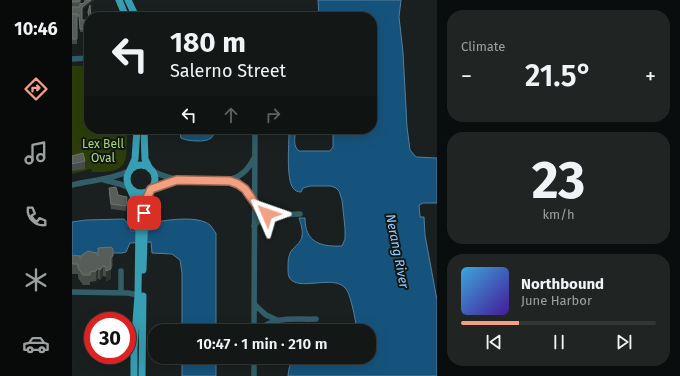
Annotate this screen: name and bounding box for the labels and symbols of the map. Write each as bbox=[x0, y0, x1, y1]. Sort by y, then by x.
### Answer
park label: Lex Bell Oval bbox=[82, 137, 124, 165]
position arrow bbox=[246, 193, 288, 235]
pin bbox=[127, 196, 161, 230]
water label: Nerang River bbox=[383, 213, 412, 290]
speed limit sign: 30 bbox=[84, 312, 136, 364]

